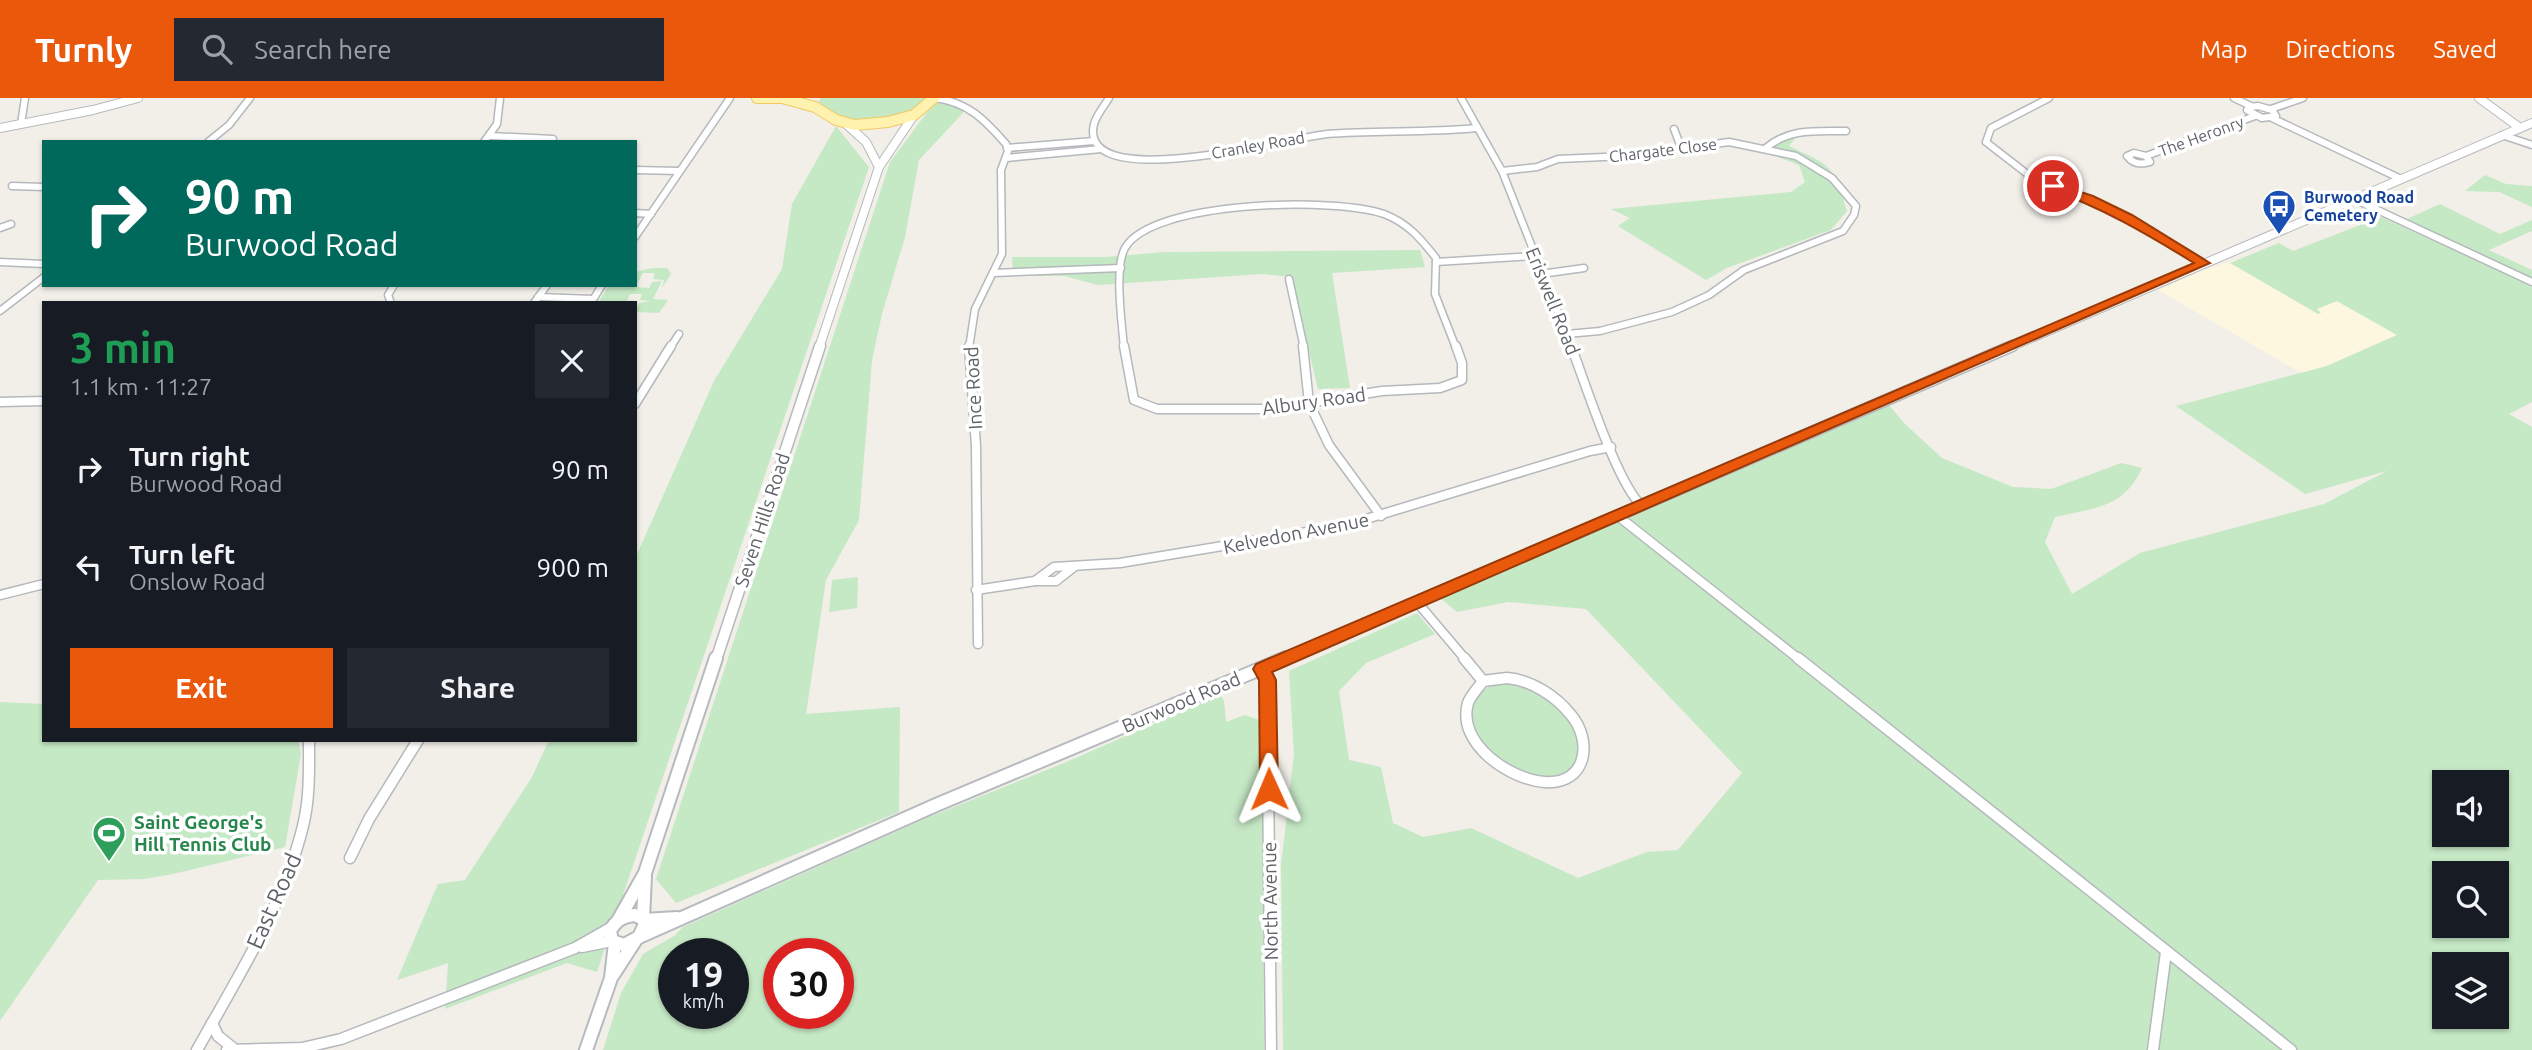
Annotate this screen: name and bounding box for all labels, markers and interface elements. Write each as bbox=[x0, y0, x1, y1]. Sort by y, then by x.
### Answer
search box bbox=[174, 18, 664, 81]
icon: search bbox=[198, 30, 236, 68]
text: Turnly bbox=[35, 31, 132, 68]
text: Search here bbox=[254, 35, 392, 64]
text: Map bbox=[2200, 36, 2247, 63]
text: Directions bbox=[2285, 36, 2395, 63]
text: Saved bbox=[2433, 36, 2497, 63]
street label: The Heronry bbox=[2156, 112, 2246, 160]
street label: Cranley Road bbox=[1210, 128, 1306, 162]
street label: Chargate Close bbox=[1608, 134, 1718, 166]
pin bbox=[2023, 156, 2083, 216]
icon: arrive bbox=[2034, 167, 2072, 205]
icon: right bbox=[70, 168, 161, 259]
text: 90 m bbox=[185, 168, 294, 223]
bus stop icon: Burwood Road Cemetery bbox=[2260, 187, 2298, 236]
place label: Burwood Road Cemetery bbox=[2304, 188, 2414, 224]
text: Burwood Road bbox=[185, 226, 398, 262]
street label: Eriswell Road bbox=[1521, 244, 1585, 358]
text: 3 min bbox=[70, 324, 176, 371]
button: close bbox=[535, 324, 609, 398]
street label: Ince Road bbox=[960, 346, 986, 430]
text: 1.1 km · 11:27 bbox=[70, 374, 212, 399]
street label: Albury Road bbox=[1261, 383, 1367, 419]
text: Turn right bbox=[129, 442, 250, 471]
icon: right bbox=[70, 450, 108, 488]
street label: Seven Hills Road bbox=[730, 450, 794, 590]
text: 90 m bbox=[551, 455, 609, 484]
text: Burwood Road bbox=[129, 471, 282, 496]
street label: Kelvedon Avenue bbox=[1221, 508, 1371, 558]
text: Turn left bbox=[129, 540, 235, 569]
icon: left bbox=[70, 548, 108, 586]
text: 900 m bbox=[537, 553, 609, 582]
text: Onslow Road bbox=[129, 569, 266, 594]
button: Exit bbox=[70, 648, 333, 728]
button: Share bbox=[347, 648, 609, 728]
street label: Burwood Road bbox=[1118, 667, 1244, 737]
position arrow bbox=[1232, 752, 1306, 826]
map controls bbox=[2432, 770, 2509, 1029]
button: sound bbox=[2432, 770, 2509, 847]
place label: Saint George's Hill Tennis Club bbox=[134, 811, 272, 855]
sports icon: Saint George's Hill Tennis Club bbox=[90, 814, 128, 863]
street label: North Avenue bbox=[1258, 842, 1282, 960]
street label: East Road bbox=[241, 849, 306, 952]
button: search bbox=[2432, 861, 2509, 938]
speed limit sign: 30 bbox=[763, 938, 854, 1029]
button: layers bbox=[2432, 952, 2509, 1029]
text: 19 bbox=[684, 954, 723, 994]
text: km/h bbox=[683, 991, 724, 1011]

